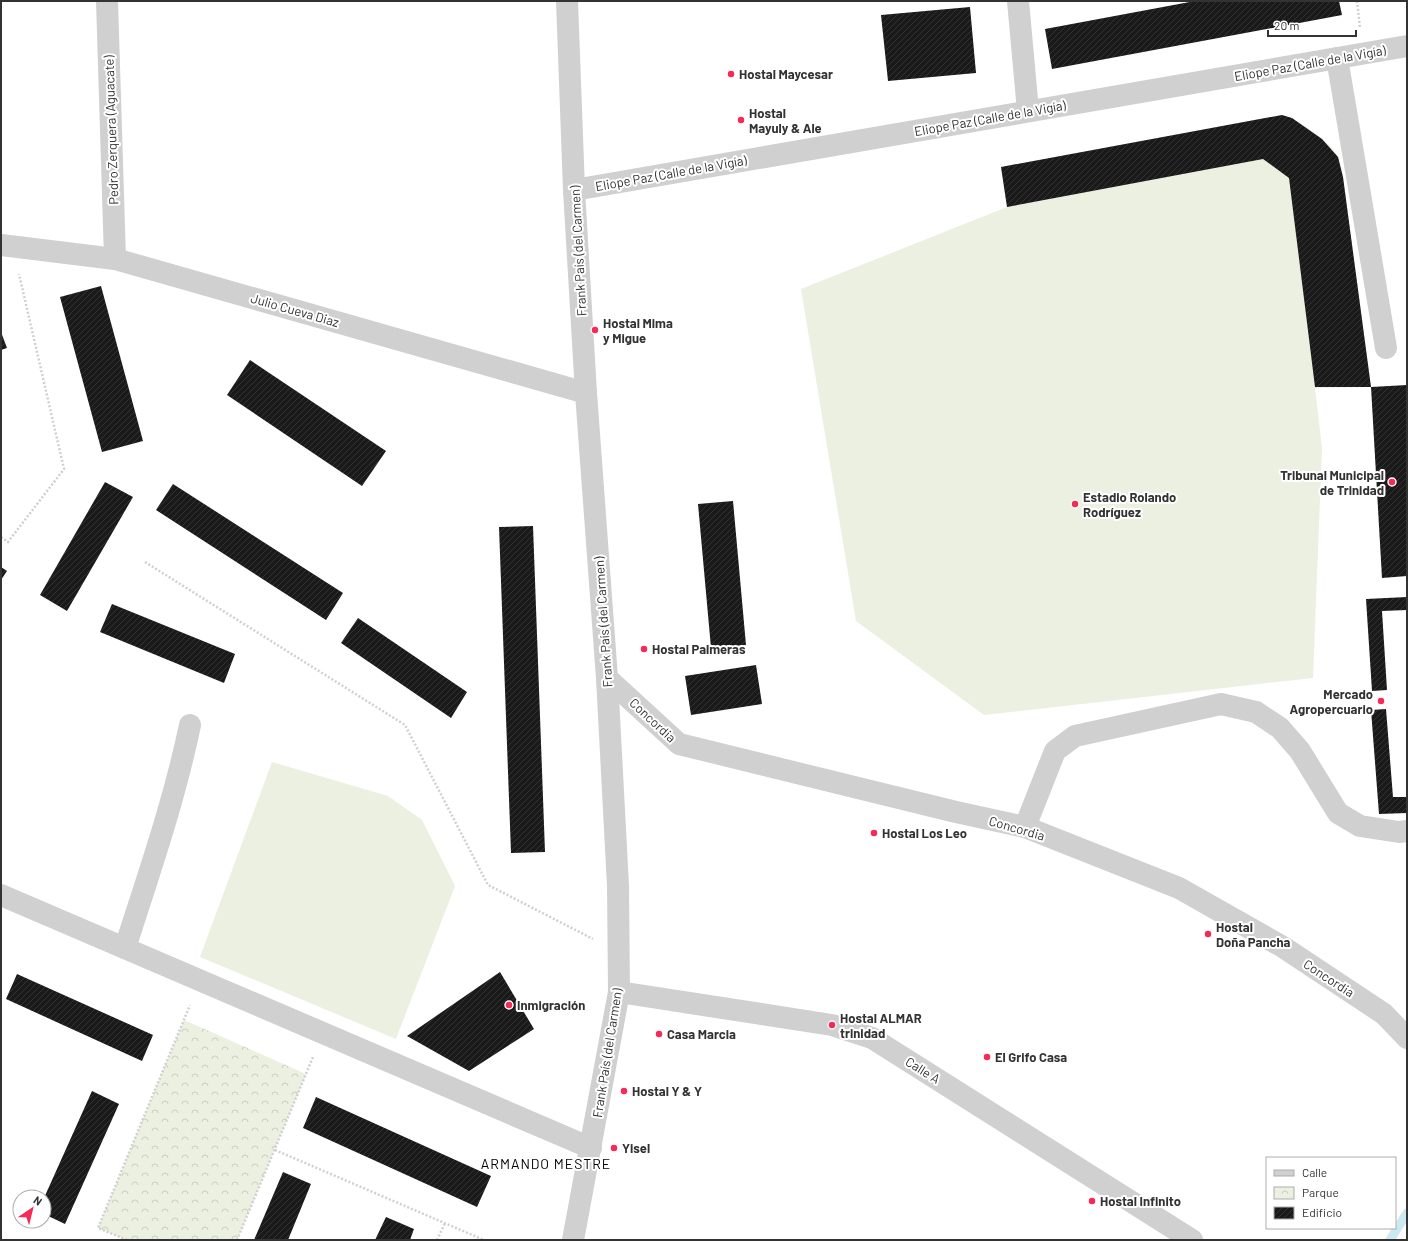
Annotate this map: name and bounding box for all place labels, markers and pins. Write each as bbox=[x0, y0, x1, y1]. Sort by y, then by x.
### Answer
place label: Hostal Maycesar bbox=[739, 66, 833, 82]
marker: Hostal Maycesar bbox=[726, 69, 736, 79]
place label: Hostal Mayuly & Ale bbox=[749, 105, 822, 136]
marker: Hostal Mayuly & Ale bbox=[736, 115, 746, 125]
place label: Hostal Mima y Migue bbox=[603, 315, 673, 346]
marker: Hostal Mima y Migue bbox=[590, 325, 600, 335]
place label: Tribunal Municipal de Trinidad bbox=[1280, 467, 1384, 498]
marker: Tribunal Municipal de Trinidad bbox=[1387, 477, 1397, 487]
place label: Estadio Rolando Rodríguez bbox=[1083, 489, 1176, 520]
marker: Estadio Rolando Rodríguez bbox=[1070, 499, 1080, 509]
place label: Hostal Palmeras bbox=[652, 641, 746, 657]
marker: Hostal Palmeras bbox=[639, 644, 649, 654]
place label: Mercado Agropercuario bbox=[1290, 686, 1373, 717]
marker: Mercado Agropercuario bbox=[1376, 696, 1386, 706]
place label: Hostal Los Leo bbox=[882, 825, 967, 841]
marker: Hostal Los Leo bbox=[869, 828, 879, 838]
place label: Hostal Doña Pancha bbox=[1216, 919, 1291, 950]
marker: Hostal Doña Pancha bbox=[1203, 929, 1213, 939]
place label: Inmigración bbox=[517, 997, 585, 1013]
marker: Inmigración bbox=[504, 1000, 514, 1010]
place label: Hostal ALMAR trinidad bbox=[840, 1010, 922, 1041]
marker: Hostal ALMAR trinidad bbox=[827, 1020, 837, 1030]
place label: Casa Marcia bbox=[667, 1026, 736, 1042]
marker: Casa Marcia bbox=[654, 1029, 664, 1039]
place label: El Grifo Casa bbox=[995, 1049, 1067, 1065]
marker: El Grifo Casa bbox=[982, 1052, 992, 1062]
place label: Hostal Y & Y bbox=[632, 1083, 702, 1099]
marker: Hostal Y & Y bbox=[619, 1086, 629, 1096]
place label: Yisel bbox=[622, 1140, 650, 1156]
marker: Yisel bbox=[609, 1143, 619, 1153]
place label: Hostal Infinito bbox=[1100, 1193, 1181, 1209]
marker: Hostal Infinito bbox=[1087, 1196, 1097, 1206]

